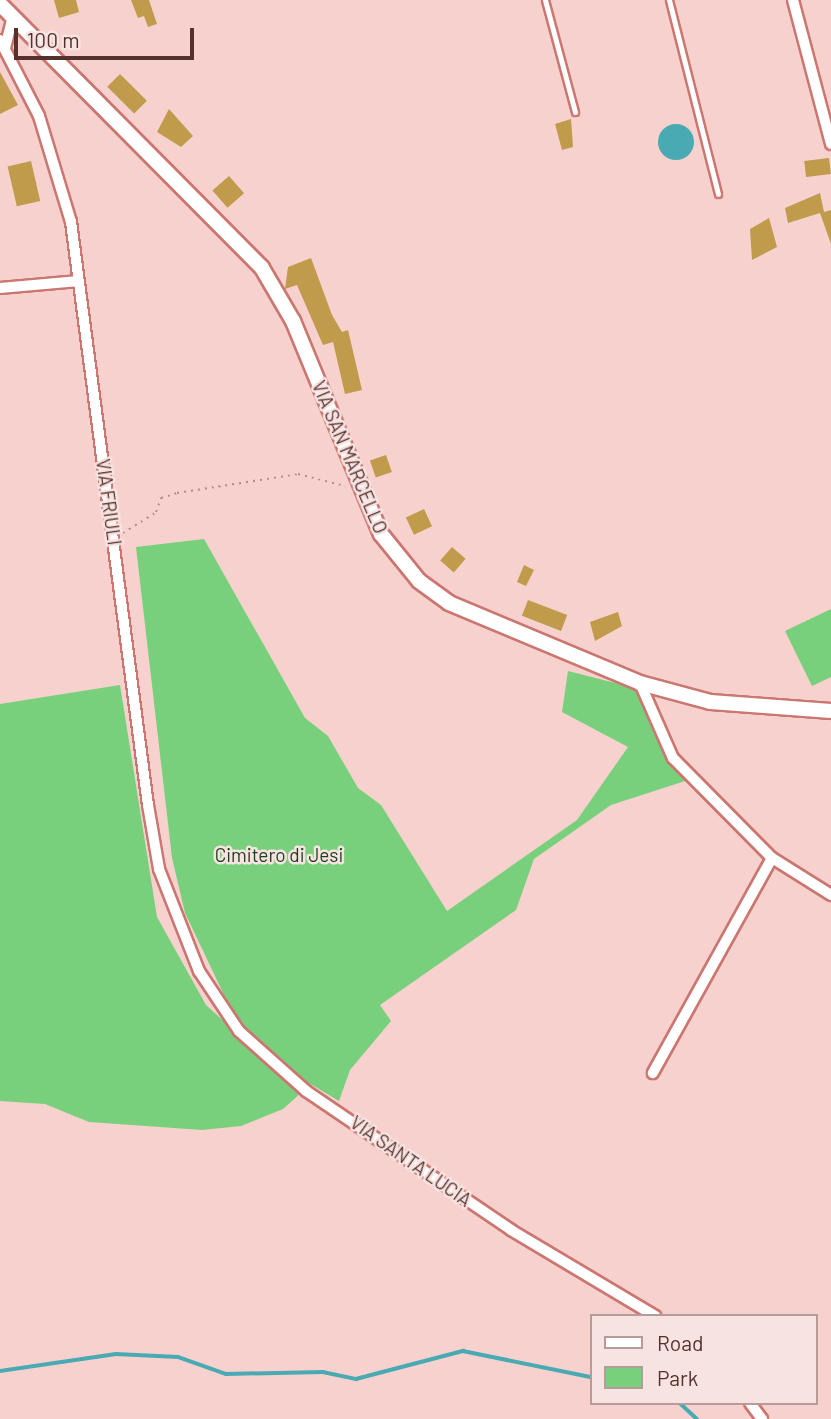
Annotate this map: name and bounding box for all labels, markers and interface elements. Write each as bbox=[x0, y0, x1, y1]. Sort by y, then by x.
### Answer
scale bar bbox=[18, 14, 198, 58]
text: 100 m bbox=[27, 27, 80, 52]
street label: VIA SAN MARCELLO bbox=[307, 377, 393, 537]
street label: VIA FRIULI bbox=[92, 457, 126, 547]
park label: Cimitero di Jesi bbox=[215, 844, 343, 866]
street label: VIA SANTA LUCIA bbox=[346, 1111, 476, 1211]
legend bbox=[590, 1314, 817, 1405]
text: Road bbox=[657, 1330, 703, 1355]
text: Park bbox=[657, 1365, 698, 1390]

